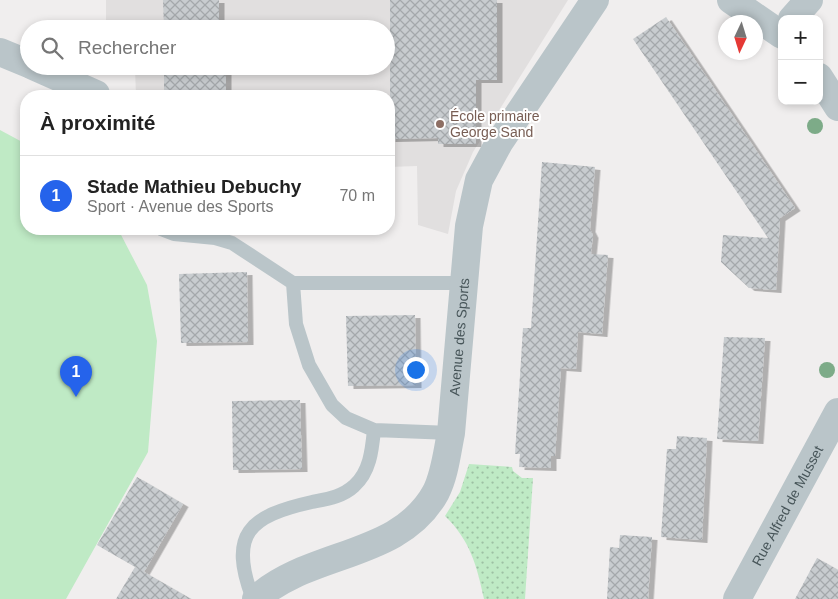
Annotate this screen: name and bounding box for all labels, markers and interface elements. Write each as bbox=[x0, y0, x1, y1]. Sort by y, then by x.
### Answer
north arrow bbox=[718, 15, 763, 60]
map controls bbox=[778, 15, 823, 105]
button: + bbox=[778, 15, 823, 60]
search box bbox=[20, 20, 395, 75]
icon: search bbox=[38, 34, 66, 62]
text: Rechercher bbox=[78, 37, 176, 58]
button: − bbox=[778, 60, 823, 105]
place label: École primaire George Sand bbox=[450, 108, 540, 140]
text: À proximité bbox=[40, 111, 156, 134]
marker: École primaire George Sand bbox=[434, 118, 446, 130]
text: Stade Mathieu Debuchy bbox=[87, 176, 301, 197]
text: 1 bbox=[52, 187, 60, 204]
text: 70 m bbox=[339, 187, 375, 204]
text: Sport · Avenue des Sports bbox=[87, 198, 273, 215]
street label: Avenue des Sports bbox=[446, 277, 472, 396]
pin: 1 bbox=[60, 356, 92, 397]
your location bbox=[403, 357, 429, 383]
street label: Rue Alfred de Musset bbox=[748, 443, 826, 568]

